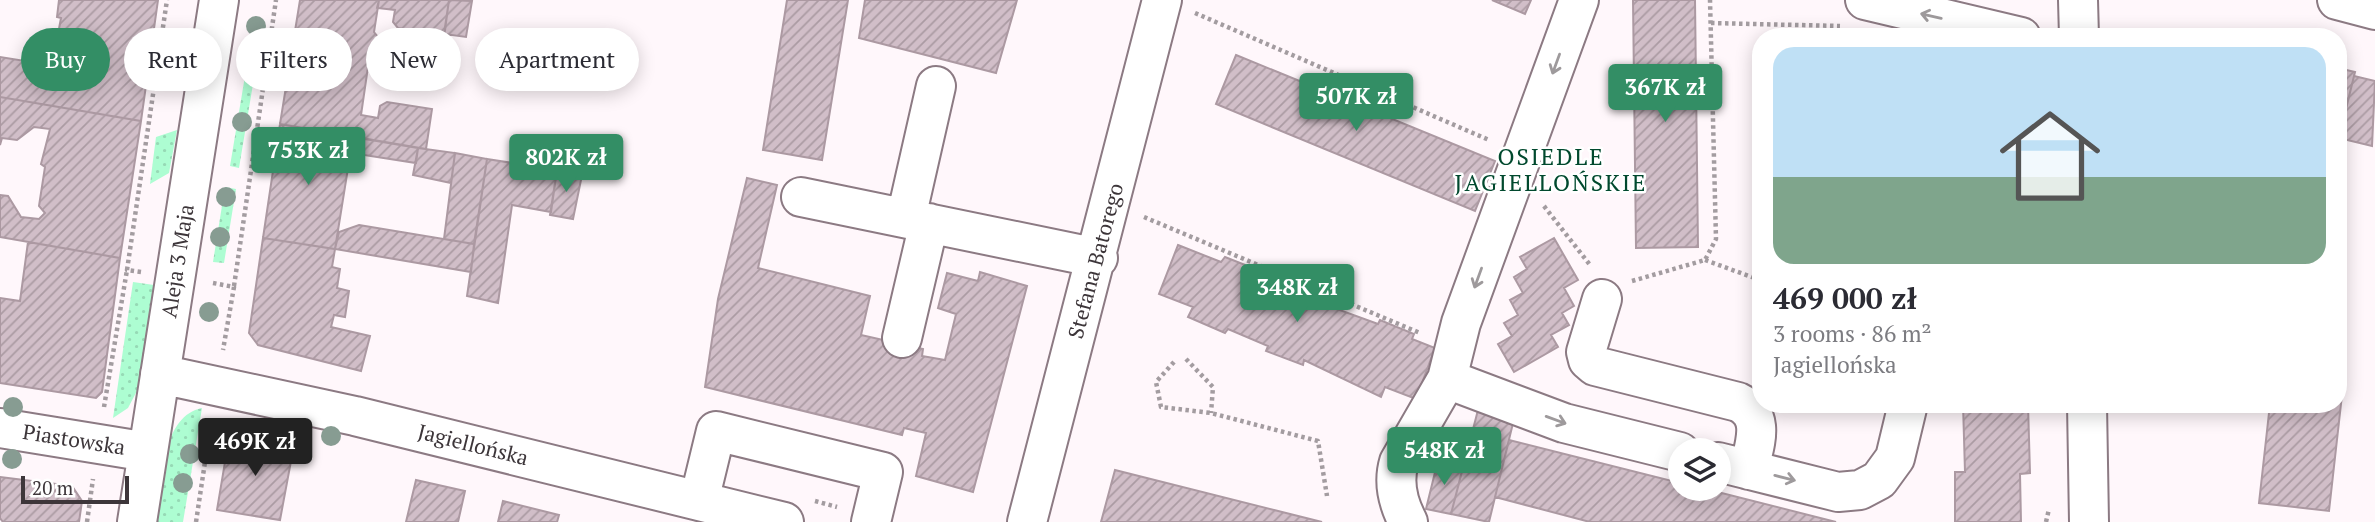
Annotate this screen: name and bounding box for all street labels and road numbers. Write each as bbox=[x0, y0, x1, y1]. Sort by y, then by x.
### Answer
street label: Stefana Batorego bbox=[1061, 180, 1129, 342]
street label: Aleja 3 Maja bbox=[154, 202, 200, 320]
street label: Piastowska bbox=[21, 417, 128, 461]
street label: Jagiellońska bbox=[415, 417, 532, 471]

